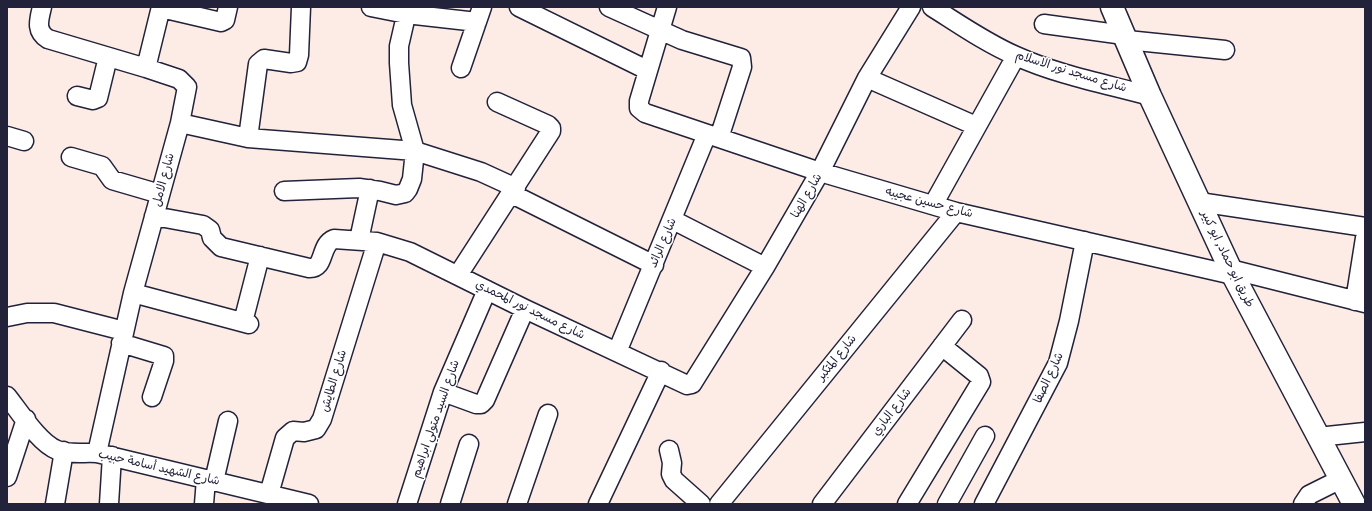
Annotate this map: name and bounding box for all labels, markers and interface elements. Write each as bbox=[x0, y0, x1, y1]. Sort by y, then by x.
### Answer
street label: شارع مسجد نور الاسلام bbox=[1014, 48, 1128, 96]
street label: شارع الامل bbox=[150, 152, 178, 208]
street label: شارع الهنا bbox=[788, 171, 826, 221]
street label: شارع حسين عجيبه bbox=[884, 184, 974, 222]
street label: طريق ابو حماد, ابو كبير bbox=[1197, 208, 1257, 310]
street label: شارع الرائد bbox=[646, 216, 680, 270]
street label: شارع مسجد نور المحمدي bbox=[473, 277, 587, 343]
street label: شارع المتكبر bbox=[814, 332, 860, 384]
street label: شارع الطايش bbox=[318, 348, 350, 414]
street label: شارع الصفا bbox=[1031, 350, 1067, 406]
street label: شارع السيد متولي ابراهيم bbox=[409, 358, 463, 480]
street label: شارع الباري bbox=[869, 385, 915, 439]
street label: شارع الشهيد أسامة حبيب bbox=[97, 447, 221, 489]

